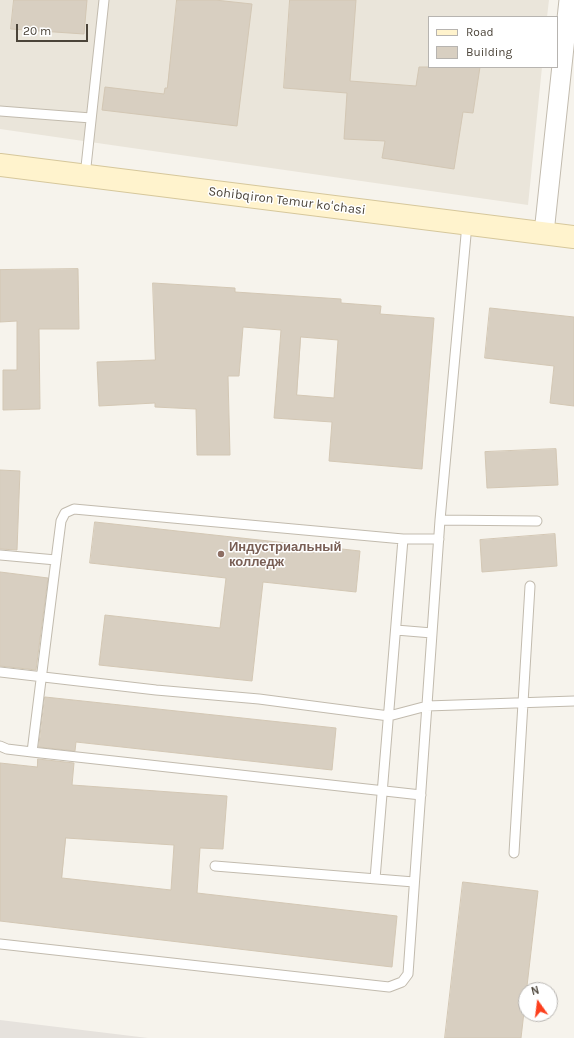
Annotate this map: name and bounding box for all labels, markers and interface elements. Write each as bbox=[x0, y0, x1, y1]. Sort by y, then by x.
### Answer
scale bar bbox=[18, 16, 90, 42]
legend bbox=[428, 16, 558, 68]
text: 20 m bbox=[23, 24, 51, 38]
text: Road bbox=[466, 25, 494, 39]
text: Building bbox=[466, 45, 512, 59]
street label: Sohibqiron Temur koʻchasi bbox=[207, 184, 367, 218]
place label: Индустриальный колледж bbox=[229, 539, 341, 570]
marker: Индустриальный колледж bbox=[216, 549, 226, 559]
north arrow bbox=[518, 982, 558, 1022]
text: N bbox=[530, 984, 541, 998]

